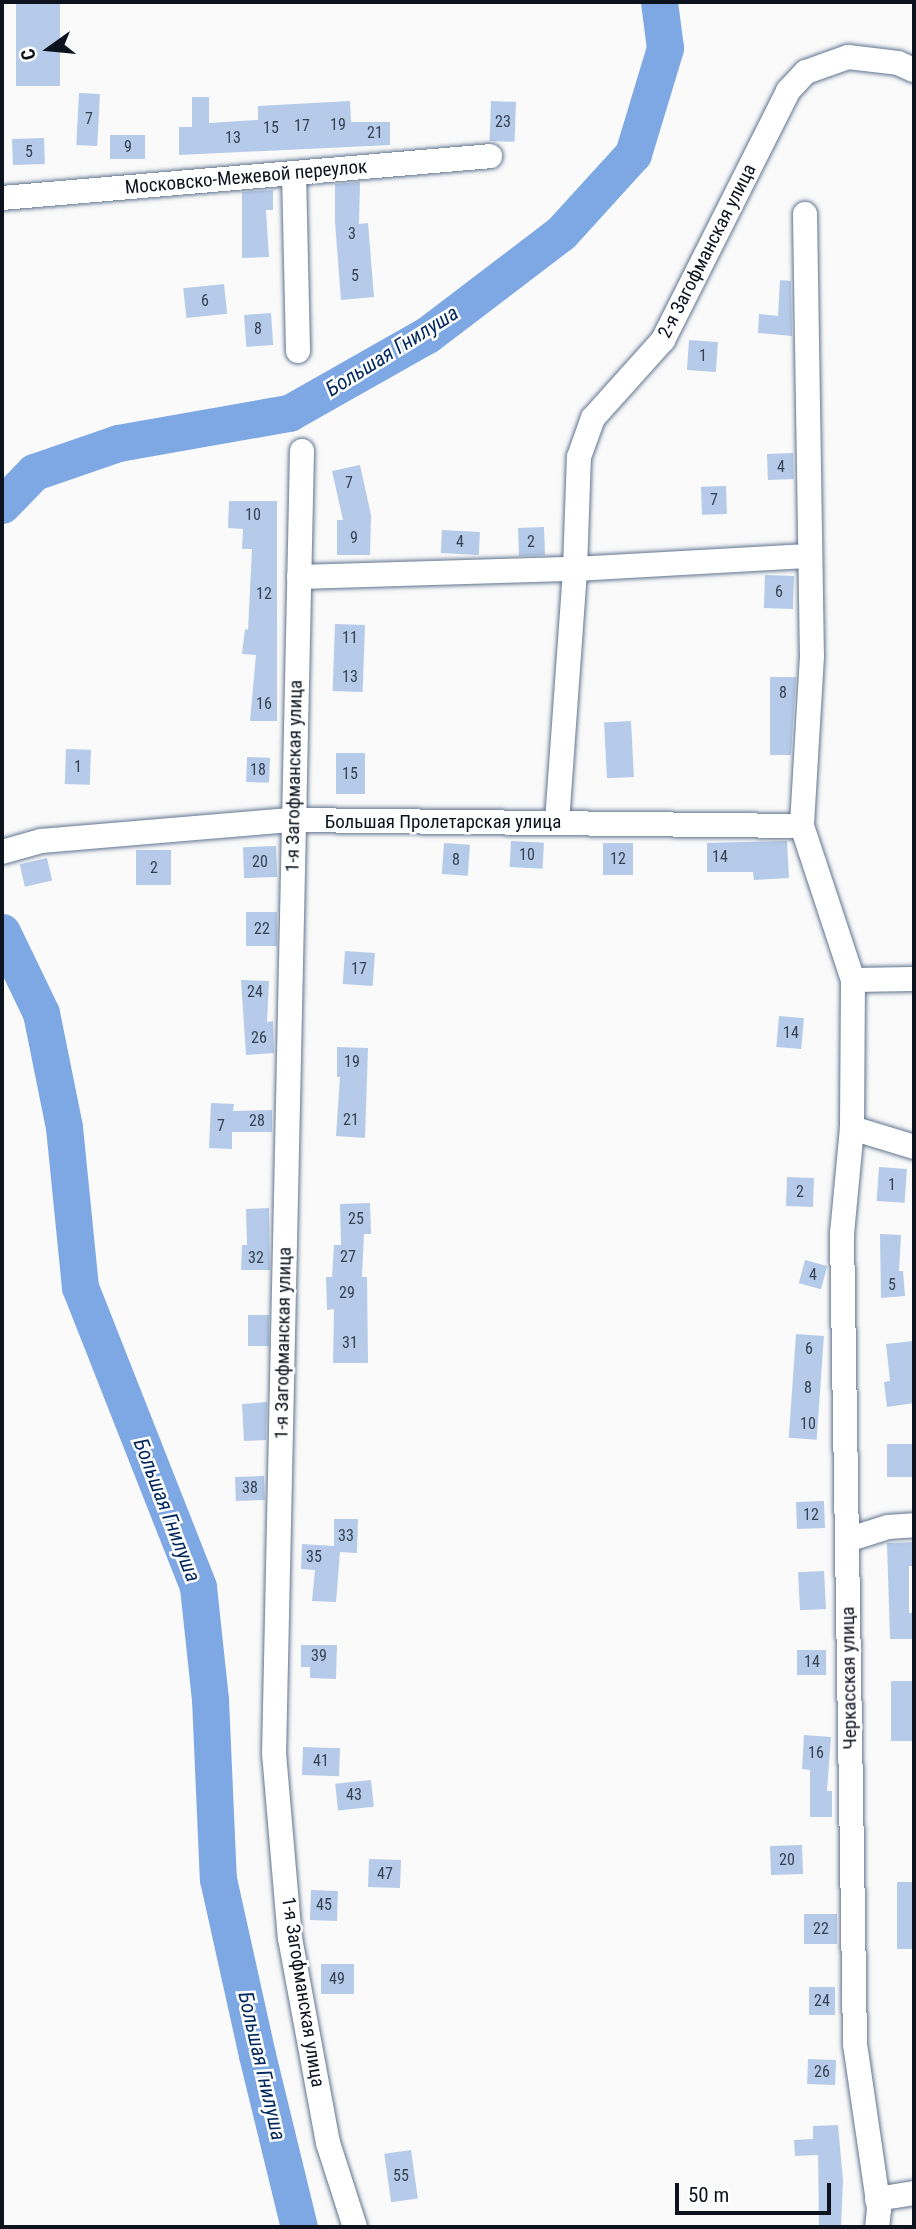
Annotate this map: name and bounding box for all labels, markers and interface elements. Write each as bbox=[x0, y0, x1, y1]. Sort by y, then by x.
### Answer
north arrow bbox=[14, 14, 84, 84]
text: С bbox=[16, 46, 41, 63]
house number: 7 bbox=[85, 109, 93, 129]
house number: 23 bbox=[495, 112, 511, 132]
house number: 19 bbox=[330, 115, 346, 135]
house number: 17 bbox=[294, 116, 310, 136]
house number: 15 bbox=[263, 118, 279, 138]
house number: 21 bbox=[367, 123, 383, 143]
house number: 13 bbox=[225, 128, 241, 148]
house number: 9 bbox=[124, 137, 132, 157]
house number: 5 bbox=[25, 142, 33, 162]
street label: Московско-Межевой переулок bbox=[124, 155, 368, 199]
street label: 2-я Загофманская улица bbox=[653, 160, 761, 342]
house number: 3 bbox=[348, 224, 356, 244]
house number: 5 bbox=[351, 266, 359, 286]
house number: 6 bbox=[201, 291, 209, 311]
water label: Большая Гнилуша bbox=[321, 300, 463, 402]
house number: 8 bbox=[254, 319, 262, 339]
house number: 1 bbox=[699, 346, 707, 366]
house number: 4 bbox=[777, 457, 785, 477]
house number: 7 bbox=[345, 473, 353, 493]
house number: 7 bbox=[710, 490, 718, 510]
house number: 10 bbox=[245, 505, 261, 525]
house number: 9 bbox=[350, 528, 358, 548]
house number: 4 bbox=[456, 532, 464, 552]
house number: 2 bbox=[527, 532, 535, 552]
house number: 6 bbox=[775, 582, 783, 602]
house number: 12 bbox=[256, 584, 272, 604]
house number: 11 bbox=[342, 628, 358, 648]
house number: 13 bbox=[342, 667, 358, 687]
street label: 1-я Загофманская улица bbox=[281, 680, 307, 872]
house number: 8 bbox=[779, 683, 787, 703]
house number: 16 bbox=[256, 694, 272, 714]
house number: 1 bbox=[74, 757, 82, 777]
house number: 18 bbox=[250, 760, 266, 780]
house number: 15 bbox=[342, 764, 358, 784]
street label: Большая Пролетарская улица bbox=[325, 811, 561, 833]
house number: 10 bbox=[519, 845, 535, 865]
house number: 14 bbox=[712, 847, 728, 867]
house number: 12 bbox=[610, 849, 626, 869]
house number: 8 bbox=[452, 850, 460, 870]
house number: 20 bbox=[252, 852, 268, 872]
house number: 2 bbox=[150, 858, 158, 878]
house number: 22 bbox=[254, 919, 270, 939]
house number: 17 bbox=[351, 959, 367, 979]
house number: 24 bbox=[247, 982, 263, 1002]
house number: 14 bbox=[783, 1023, 799, 1043]
house number: 26 bbox=[251, 1028, 267, 1048]
house number: 19 bbox=[344, 1052, 360, 1072]
house number: 21 bbox=[343, 1110, 359, 1130]
house number: 28 bbox=[249, 1111, 265, 1131]
house number: 7 bbox=[217, 1116, 225, 1136]
house number: 1 bbox=[888, 1175, 896, 1195]
house number: 2 bbox=[796, 1182, 804, 1202]
house number: 25 bbox=[348, 1209, 364, 1229]
street label: 1-я Загофманская улица bbox=[270, 1247, 296, 1439]
house number: 27 bbox=[340, 1247, 356, 1267]
house number: 32 bbox=[248, 1248, 264, 1268]
house number: 4 bbox=[809, 1265, 817, 1285]
house number: 5 bbox=[888, 1275, 896, 1295]
house number: 29 bbox=[339, 1283, 355, 1303]
house number: 31 bbox=[342, 1333, 358, 1353]
house number: 6 bbox=[805, 1339, 813, 1359]
house number: 8 bbox=[804, 1378, 812, 1398]
house number: 10 bbox=[800, 1414, 816, 1434]
water label: Большая Гнилуша bbox=[128, 1435, 206, 1585]
house number: 38 bbox=[242, 1478, 258, 1498]
house number: 12 bbox=[803, 1505, 819, 1525]
house number: 33 bbox=[338, 1526, 354, 1546]
house number: 35 bbox=[306, 1547, 322, 1567]
street label: Черкасская улица bbox=[836, 1606, 862, 1750]
house number: 39 bbox=[311, 1646, 327, 1666]
house number: 14 bbox=[804, 1652, 820, 1672]
house number: 16 bbox=[808, 1743, 824, 1763]
house number: 41 bbox=[313, 1751, 329, 1771]
house number: 43 bbox=[346, 1785, 362, 1805]
house number: 20 bbox=[779, 1850, 795, 1870]
house number: 47 bbox=[377, 1864, 393, 1884]
street label: 1-я Загофманская улица bbox=[277, 1895, 329, 2089]
house number: 45 bbox=[316, 1895, 332, 1915]
house number: 22 bbox=[813, 1919, 829, 1939]
house number: 49 bbox=[329, 1969, 345, 1989]
water label: Большая Гнилуша bbox=[233, 1989, 291, 2143]
house number: 24 bbox=[814, 1991, 830, 2011]
house number: 26 bbox=[814, 2062, 830, 2082]
house number: 55 bbox=[393, 2166, 409, 2186]
scale bar bbox=[678, 2170, 834, 2214]
text: 50 m bbox=[688, 2183, 729, 2207]

